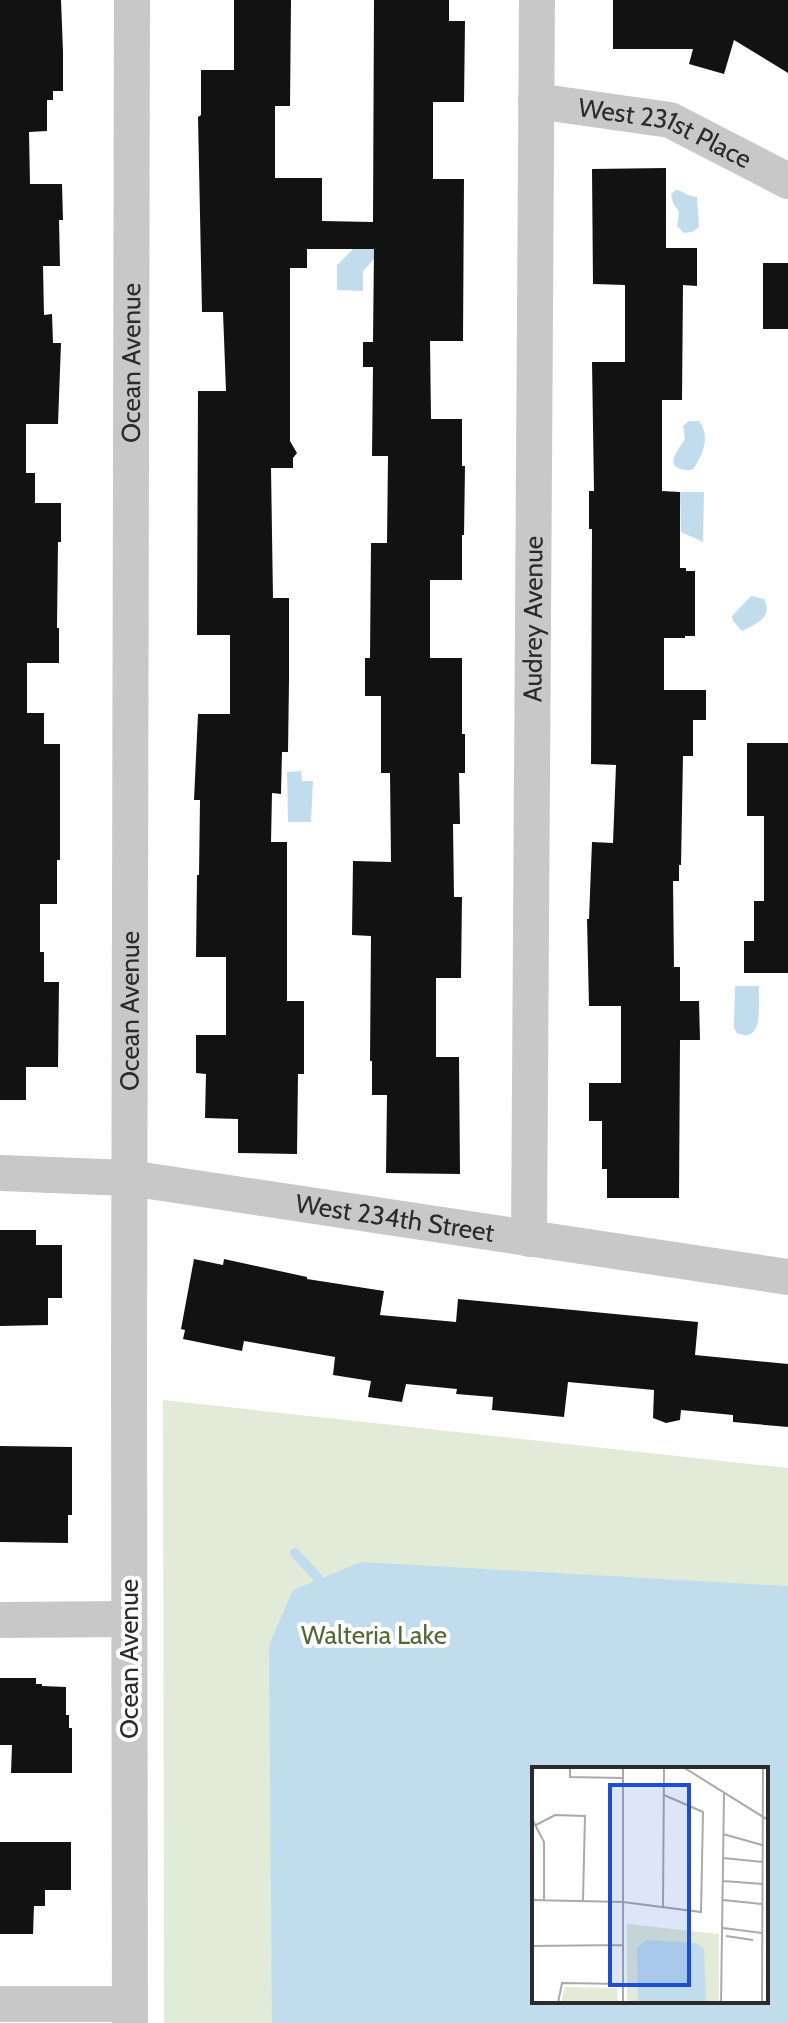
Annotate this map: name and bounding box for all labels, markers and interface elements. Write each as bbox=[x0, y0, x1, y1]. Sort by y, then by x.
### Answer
street label: West 231st Place bbox=[576, 91, 757, 175]
street label: Ocean Avenue bbox=[115, 283, 147, 443]
street label: Audrey Avenue bbox=[516, 536, 550, 702]
street label: Ocean Avenue bbox=[114, 931, 146, 1091]
street label: West 234th Street bbox=[293, 1187, 497, 1249]
street label: Ocean Avenue bbox=[113, 1579, 145, 1739]
park label: Walteria Lake bbox=[301, 1619, 447, 1651]
inset map bbox=[532, 1767, 768, 2003]

